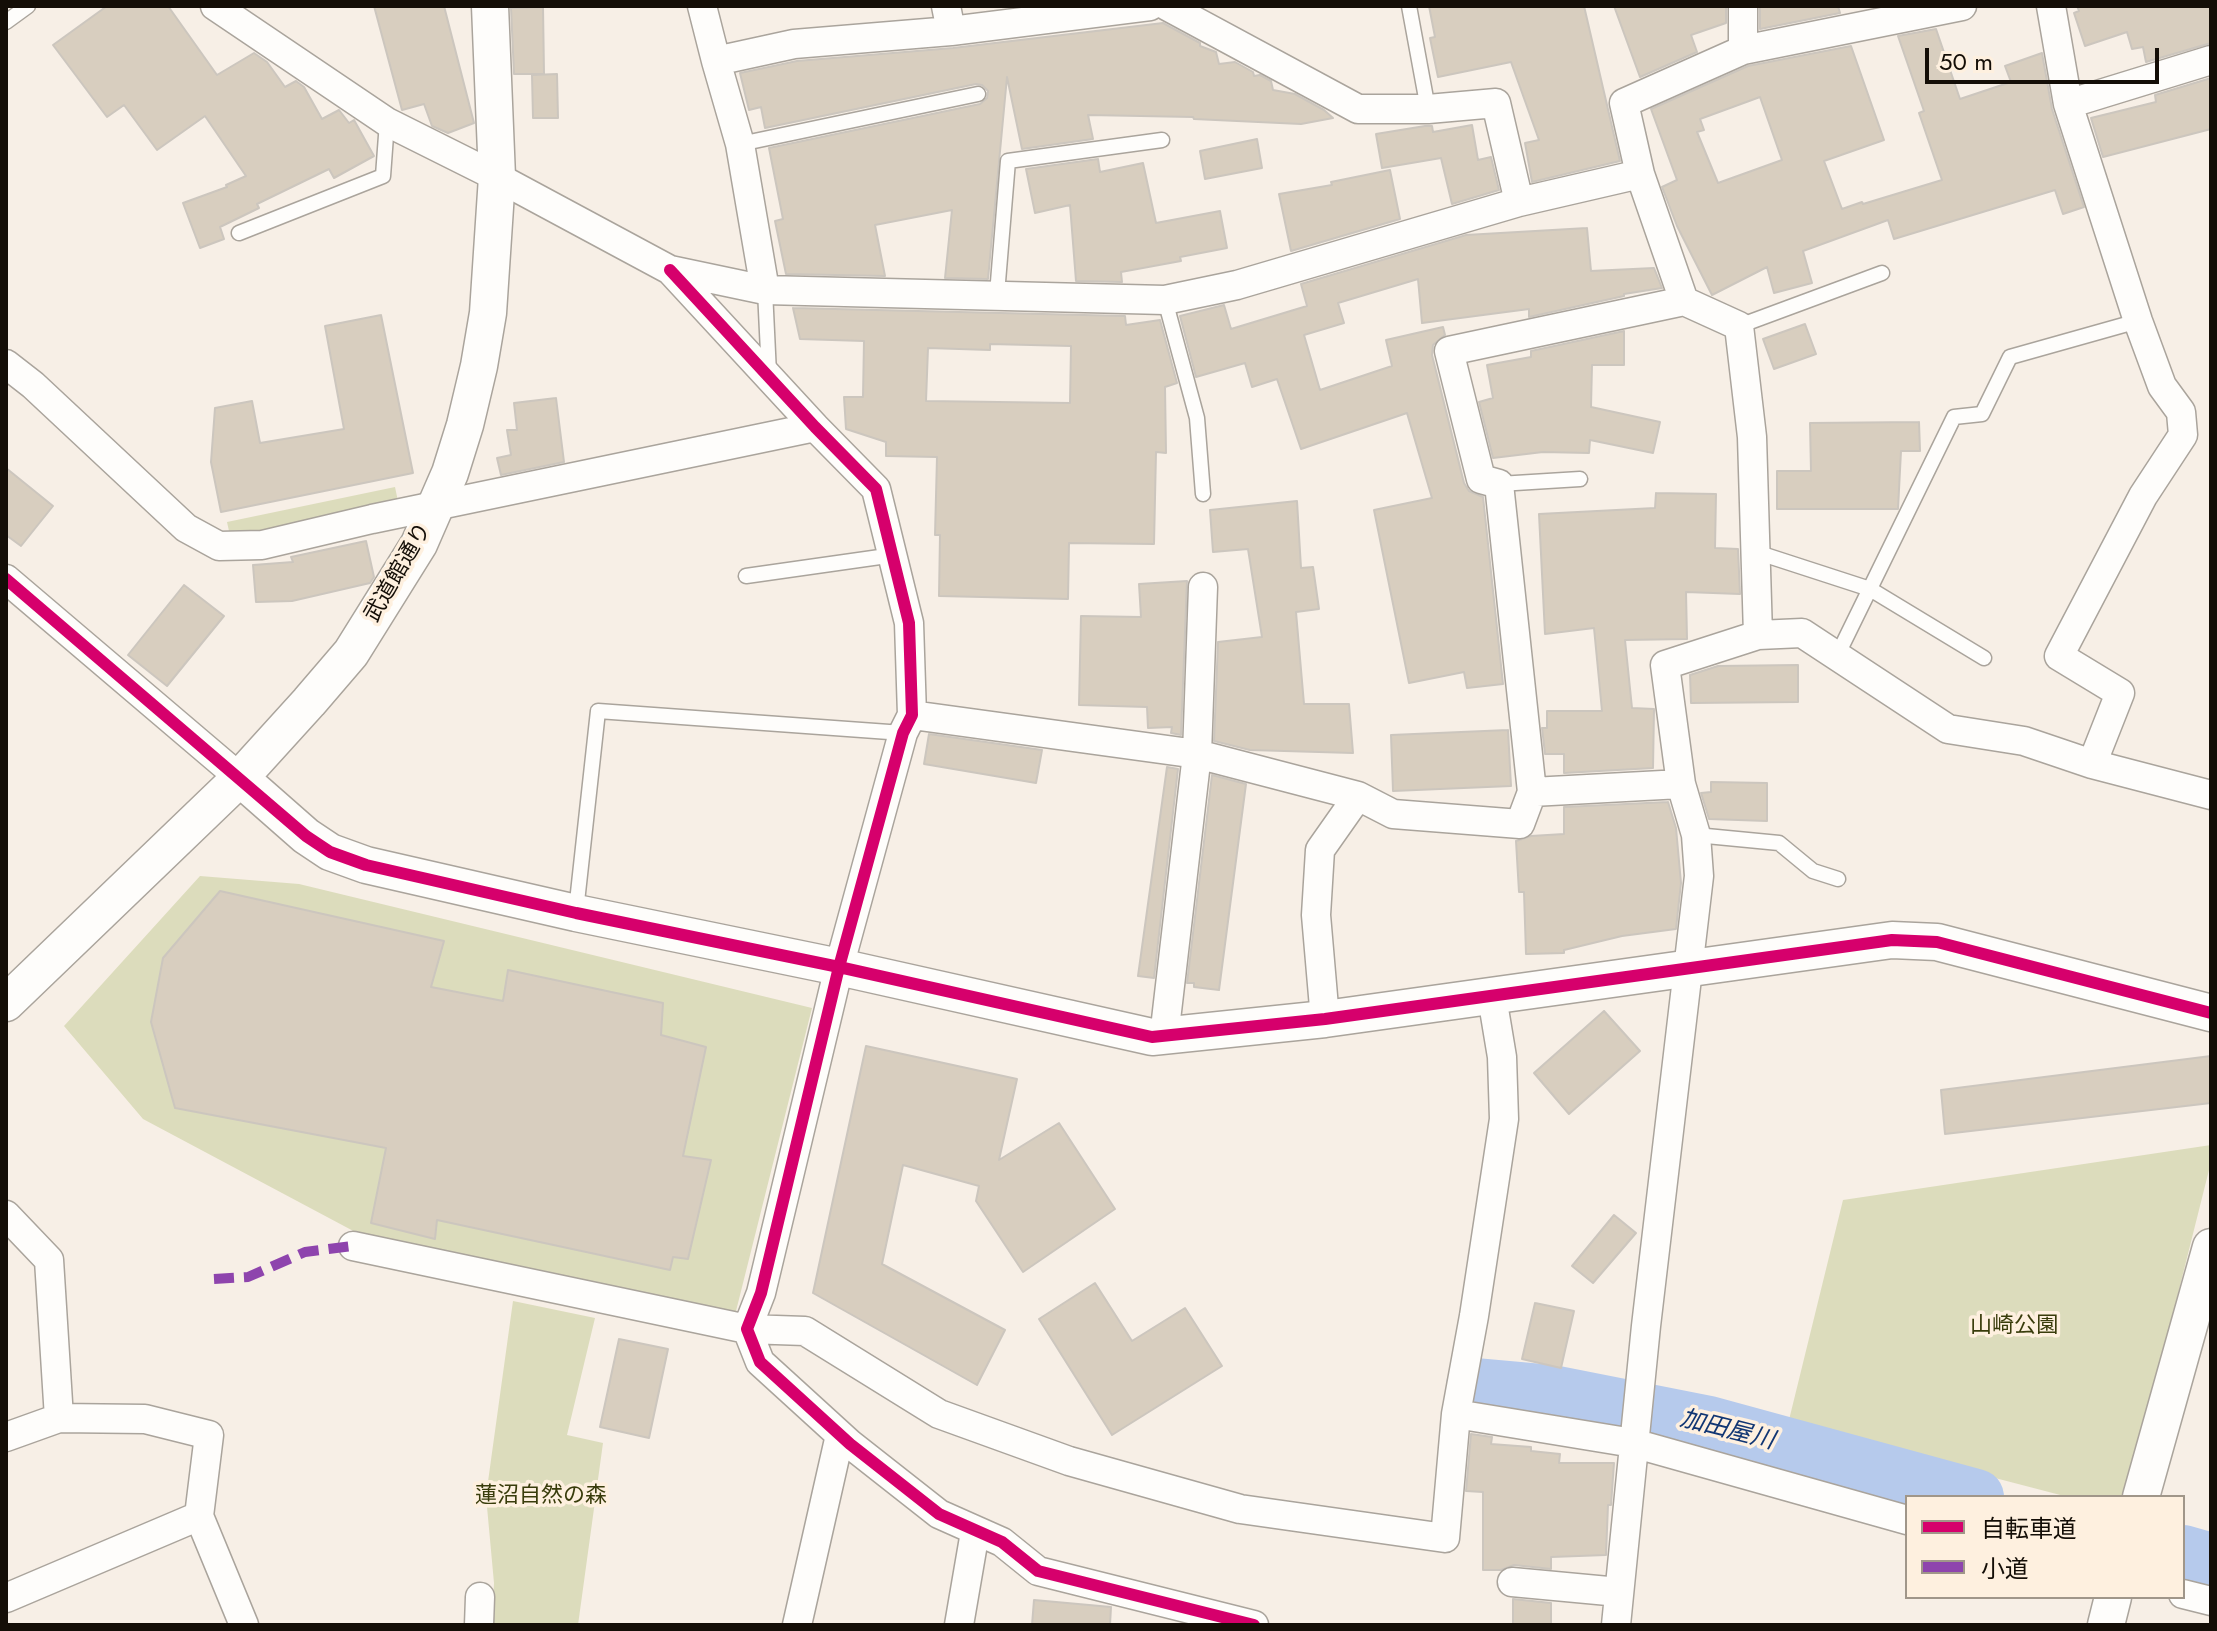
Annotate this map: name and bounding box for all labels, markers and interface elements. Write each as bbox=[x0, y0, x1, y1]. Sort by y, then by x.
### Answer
scale bar bbox=[1929, 32, 2163, 82]
text: 50 m bbox=[1939, 44, 1993, 79]
street label: 武道館通り bbox=[360, 519, 438, 627]
park label: 山崎公園 bbox=[1970, 1314, 2058, 1340]
water label: 加田屋川 bbox=[1677, 1405, 1777, 1457]
park label: 蓮沼自然の森 bbox=[475, 1484, 607, 1510]
legend bbox=[1905, 1495, 2185, 1599]
text: 自転車道 bbox=[1981, 1511, 2077, 1546]
text: 小道 bbox=[1981, 1551, 2029, 1586]

